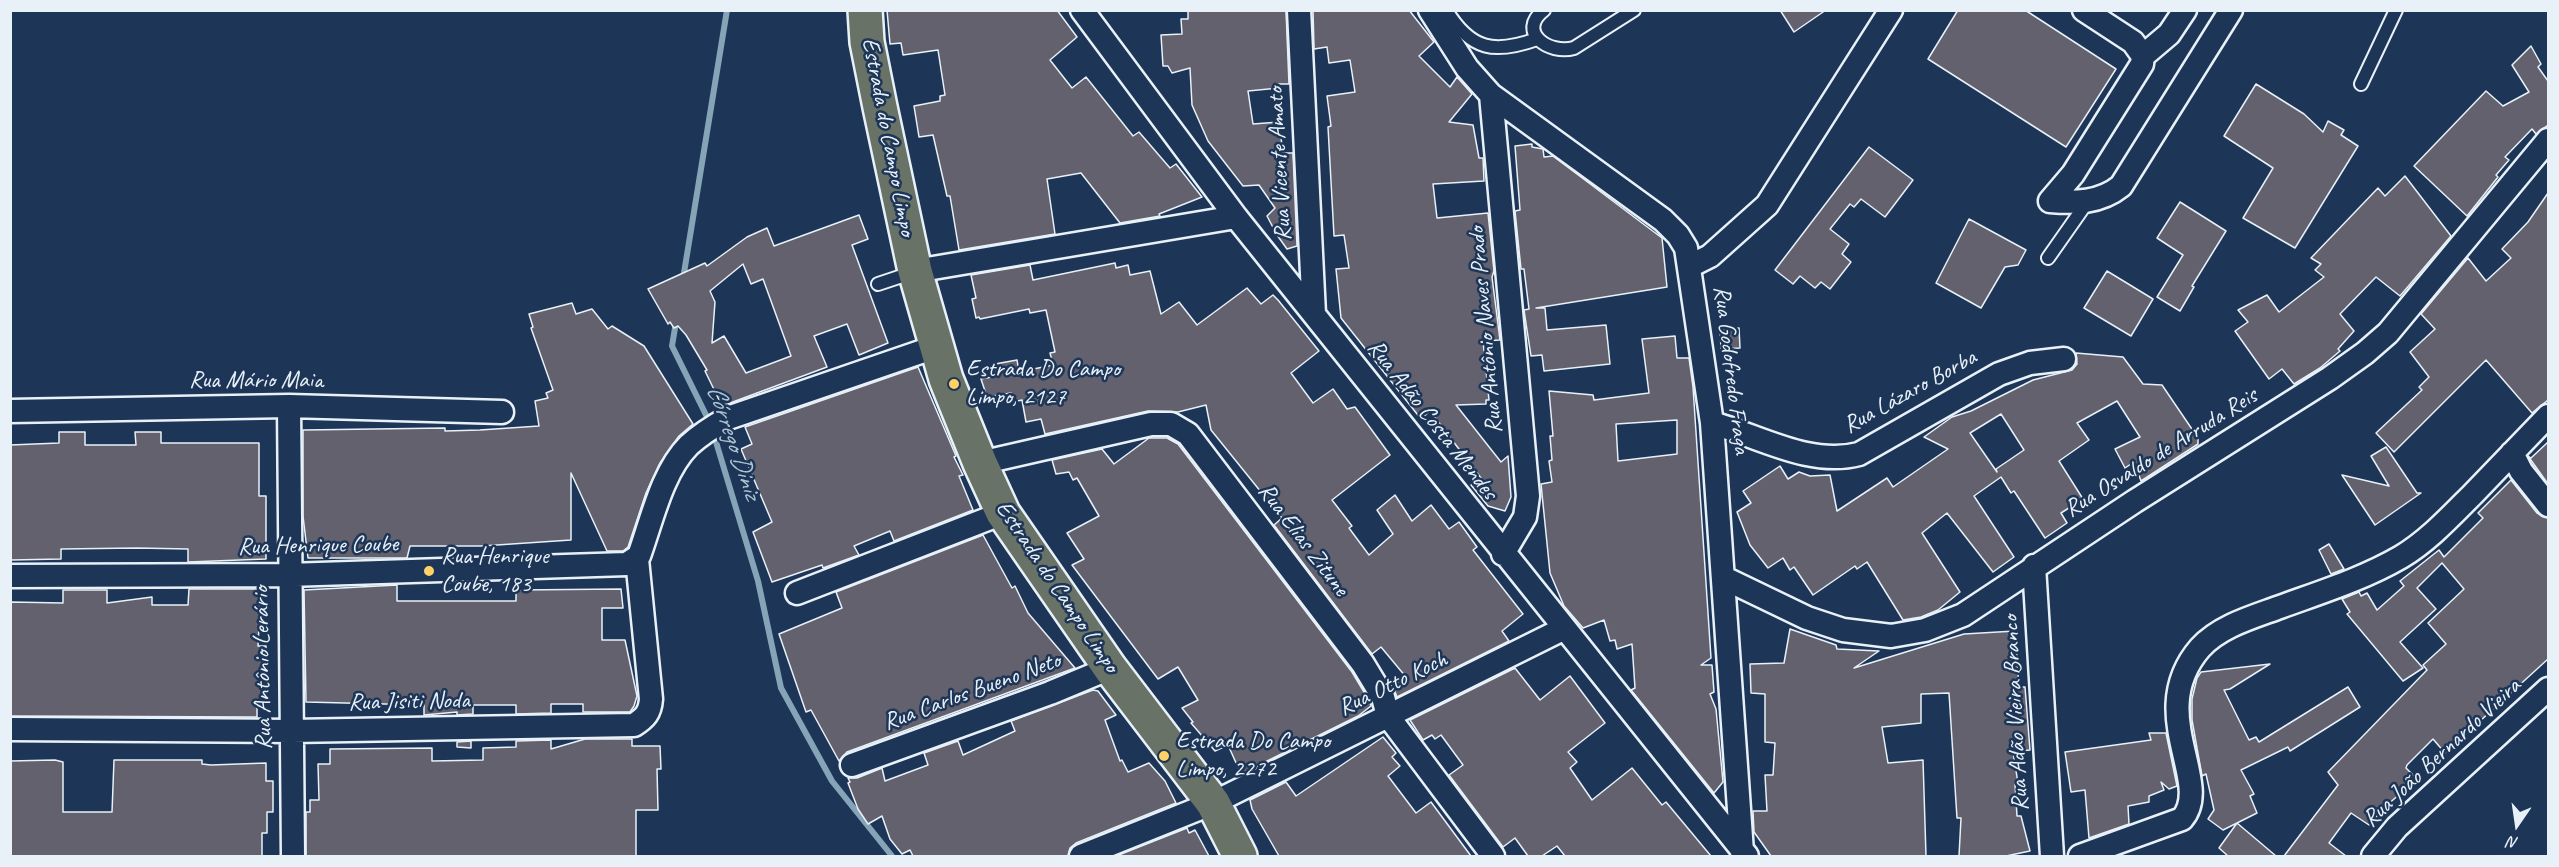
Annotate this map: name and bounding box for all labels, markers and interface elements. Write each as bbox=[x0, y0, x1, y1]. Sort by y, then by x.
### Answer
street label: Estrada do Campo Limpo bbox=[855, 36, 921, 238]
street label: Rua Vicente Amato bbox=[1262, 86, 1298, 242]
street label: Rua Antônio Naves Prado bbox=[1463, 226, 1509, 434]
street label: Rua Godofredo Fraga bbox=[1706, 284, 1756, 456]
street label: Rua Adão Costa Mendes bbox=[1361, 334, 1503, 506]
street label: Rua Lázaro Borba bbox=[1838, 344, 1982, 440]
place label: Estrada Do Campo Limpo, 2127 bbox=[966, 356, 1120, 412]
street label: Rua Mário Maia bbox=[189, 367, 323, 395]
marker: Estrada Do Campo Limpo, 2127 bbox=[947, 377, 961, 391]
water label: Córrego Diniz bbox=[699, 381, 767, 503]
street label: Rua Osvaldo de Arruda Reis bbox=[2059, 382, 2263, 524]
street label: Rua Elias Zitune bbox=[1251, 478, 1355, 602]
street label: Estrada do Campo Limpo bbox=[989, 496, 1125, 678]
street label: Rua Henrique Coube bbox=[238, 530, 398, 562]
place label: Rua Henrique Coube, 183 bbox=[441, 543, 548, 599]
marker: Rua Henrique Coube, 183 bbox=[422, 564, 436, 578]
street label: Rua Antônio Lerário bbox=[247, 586, 279, 750]
street label: Rua Adão Vieira Branco bbox=[1996, 614, 2036, 812]
street label: Rua Otto Koch bbox=[1334, 645, 1452, 723]
street label: Rua Carlos Bueno Neto bbox=[879, 647, 1065, 737]
street label: Rua João Bernardo Vieira bbox=[2357, 672, 2527, 834]
street label: Rua Jisiti Noda bbox=[348, 687, 470, 717]
place label: Estrada Do Campo Limpo, 2272 bbox=[1176, 728, 1330, 784]
marker: Estrada Do Campo Limpo, 2272 bbox=[1157, 749, 1171, 763]
north arrow bbox=[2487, 795, 2547, 855]
text: N bbox=[2506, 832, 2520, 853]

